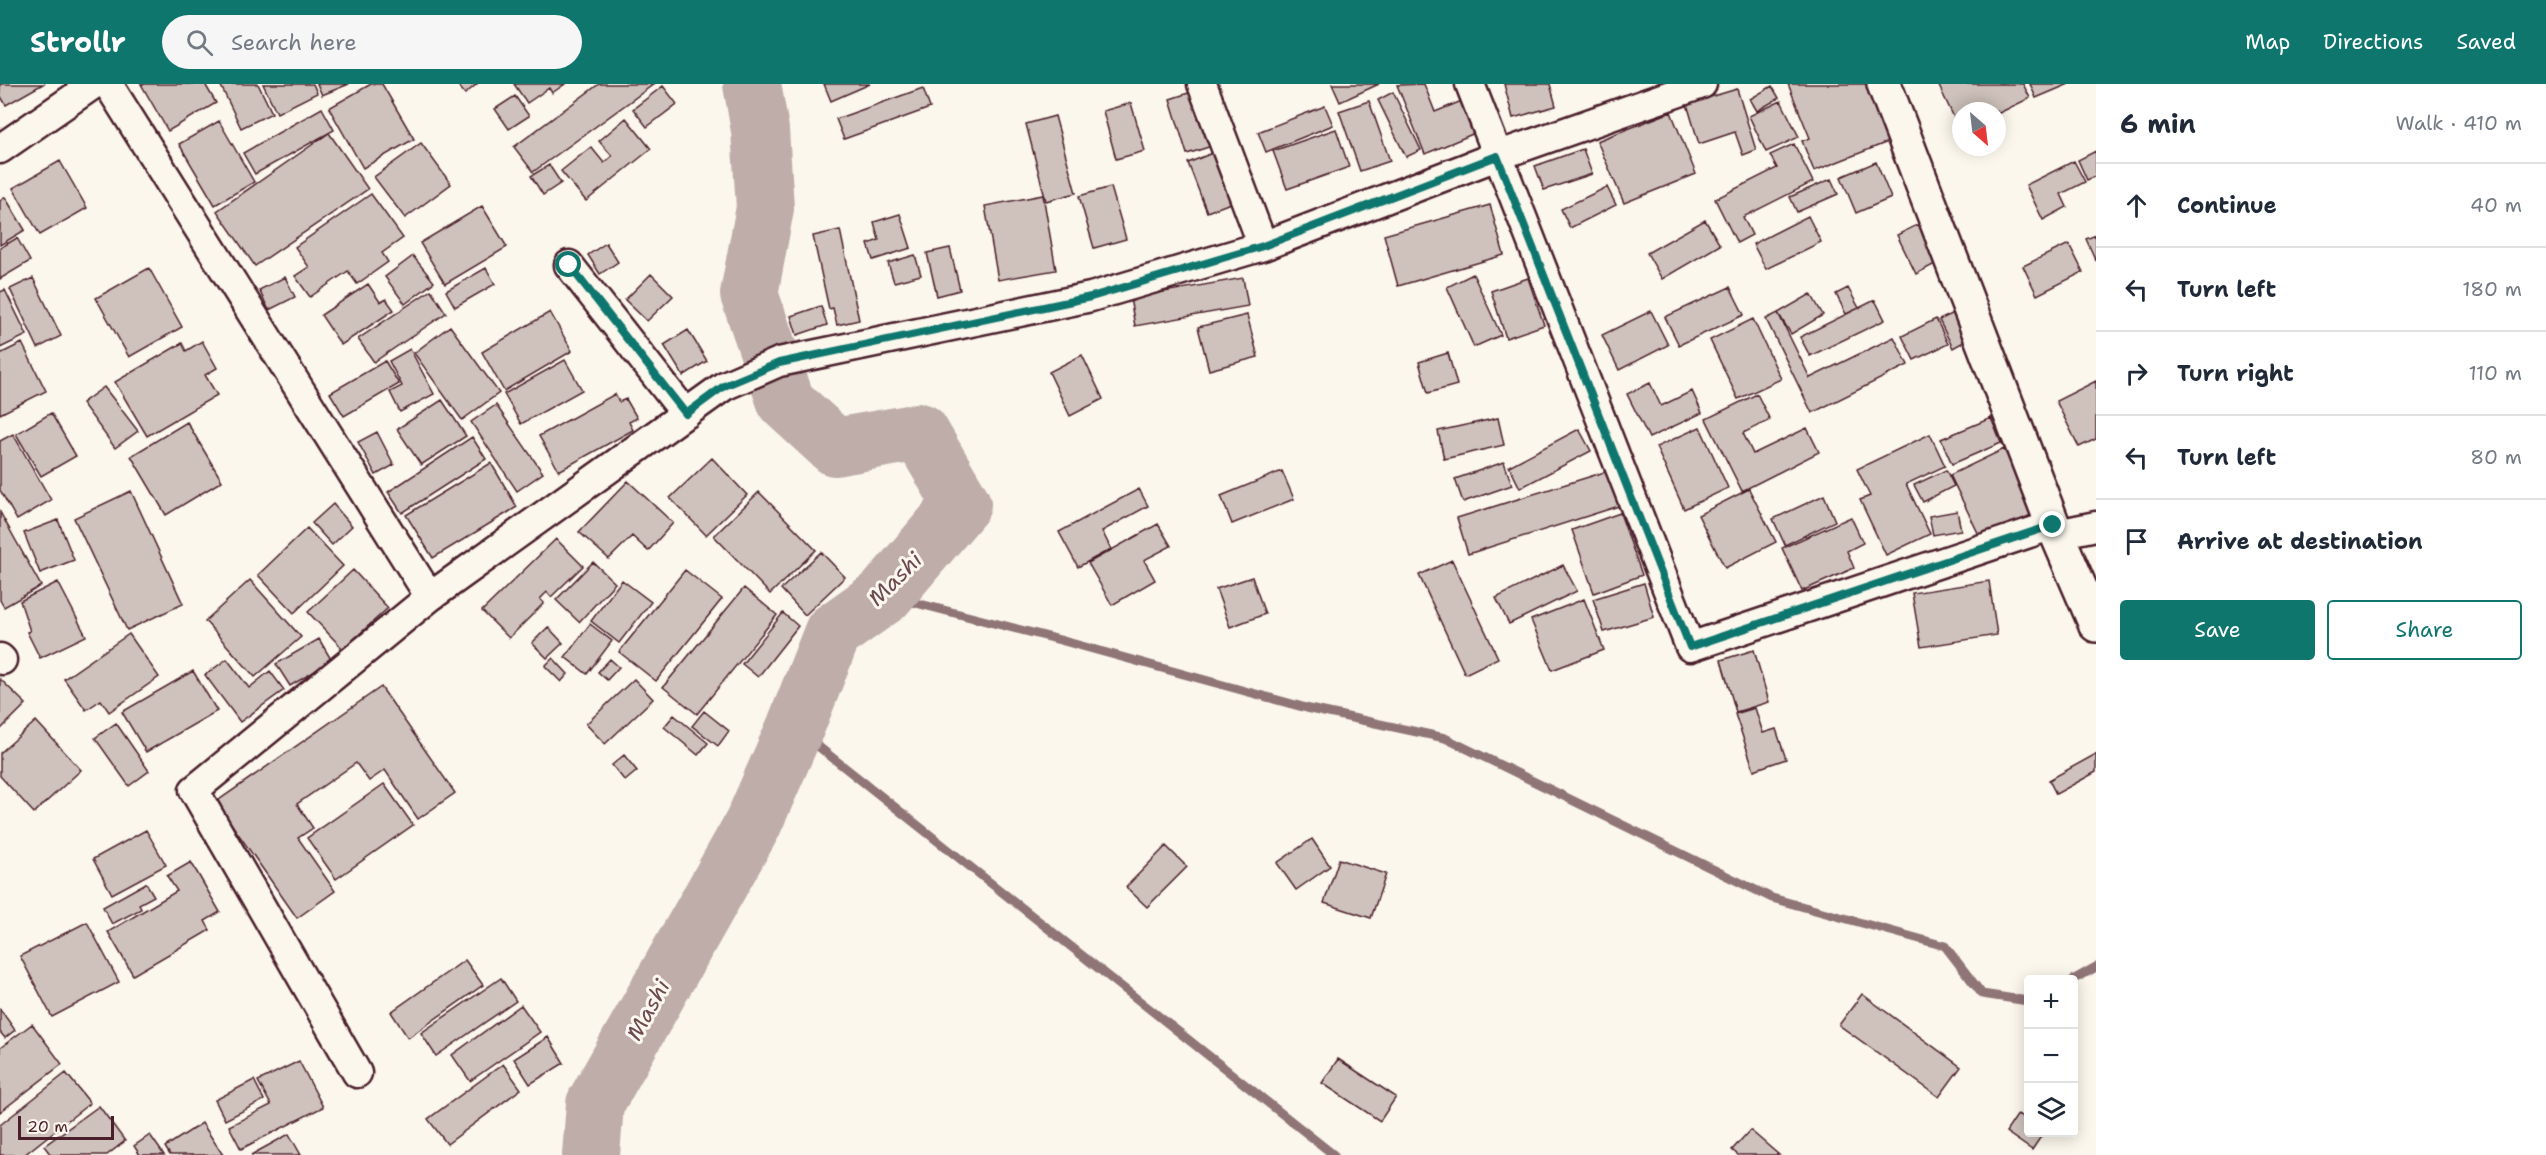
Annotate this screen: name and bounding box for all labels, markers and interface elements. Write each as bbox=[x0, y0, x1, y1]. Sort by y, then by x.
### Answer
search box bbox=[162, 15, 582, 69]
text: Strollr bbox=[30, 23, 126, 61]
icon: search bbox=[183, 26, 216, 59]
text: Search here bbox=[231, 28, 357, 57]
text: Map bbox=[2245, 28, 2290, 56]
text: Directions bbox=[2323, 28, 2423, 56]
text: Saved bbox=[2456, 28, 2516, 56]
north arrow bbox=[1952, 102, 2006, 156]
text: 6 min bbox=[2120, 106, 2196, 141]
text: Walk · 410 m bbox=[2396, 110, 2522, 136]
icon: ahead bbox=[2120, 189, 2153, 222]
text: Continue bbox=[2177, 191, 2277, 220]
text: 40 m bbox=[2470, 192, 2522, 218]
route start bbox=[555, 251, 581, 277]
icon: left bbox=[2120, 273, 2153, 306]
text: Turn left bbox=[2177, 275, 2276, 304]
text: 180 m bbox=[2462, 276, 2522, 302]
icon: right bbox=[2120, 357, 2153, 390]
text: Turn right bbox=[2177, 359, 2294, 388]
text: 110 m bbox=[2468, 360, 2522, 386]
icon: left bbox=[2120, 441, 2153, 474]
text: Turn left bbox=[2177, 443, 2276, 472]
text: 80 m bbox=[2470, 444, 2522, 470]
route end bbox=[2039, 511, 2065, 537]
icon: arrive bbox=[2120, 525, 2153, 558]
text: Arrive at destination bbox=[2177, 527, 2423, 556]
water label: Mashi bbox=[862, 545, 929, 612]
button: Save bbox=[2120, 600, 2315, 660]
button: Share bbox=[2327, 600, 2522, 660]
water label: Mashi bbox=[620, 974, 677, 1046]
map controls bbox=[2024, 975, 2078, 1137]
button: + bbox=[2024, 975, 2078, 1029]
button: − bbox=[2024, 1029, 2078, 1083]
button: layers bbox=[2024, 1083, 2078, 1137]
scale bar bbox=[18, 1113, 114, 1140]
text: 20 m bbox=[27, 1116, 68, 1137]

